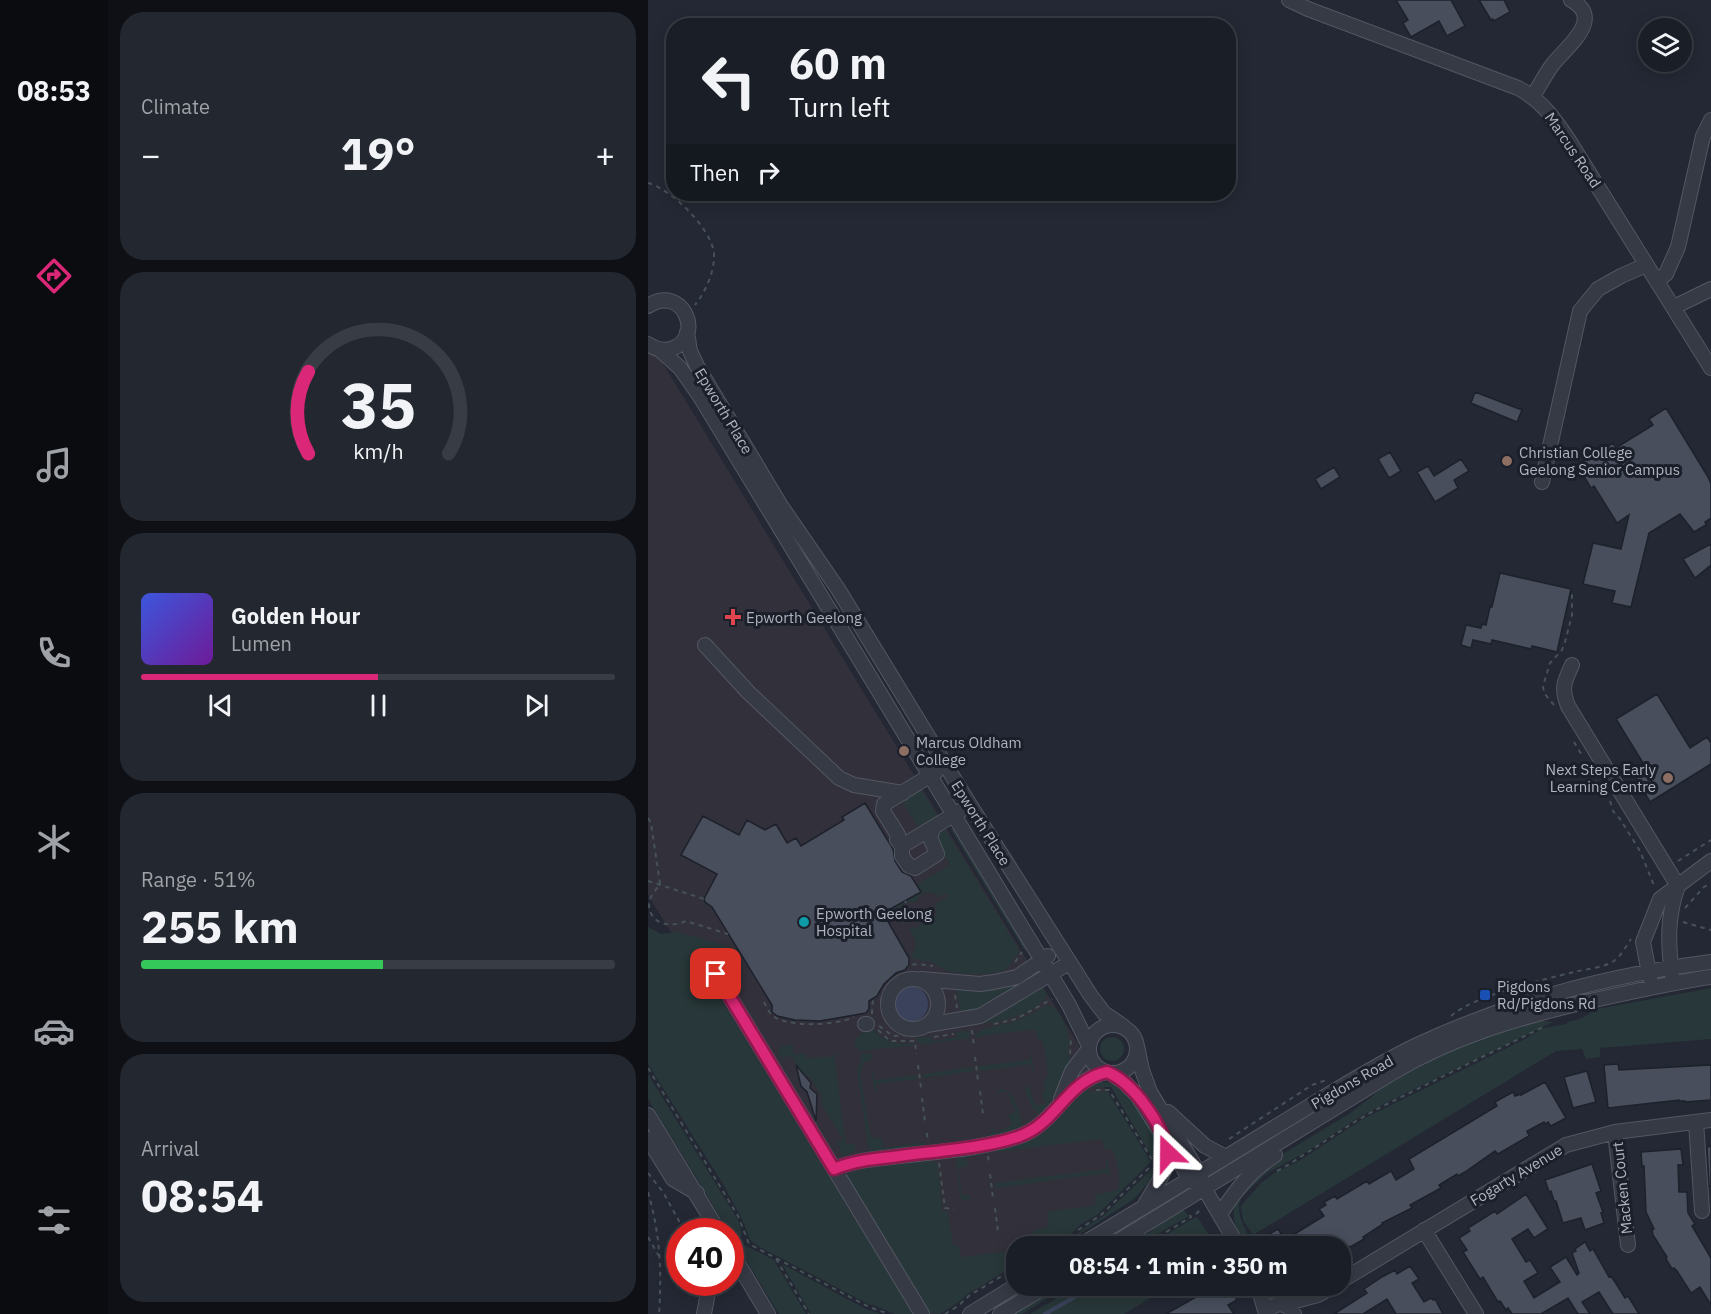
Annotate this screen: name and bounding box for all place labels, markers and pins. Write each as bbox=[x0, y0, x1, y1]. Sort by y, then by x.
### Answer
place label: Christian College Geelong Senior Campus bbox=[1519, 443, 1680, 479]
marker: Christian College Geelong Senior Campus bbox=[1500, 454, 1514, 468]
marker: Epworth Geelong bbox=[724, 608, 742, 626]
place label: Epworth Geelong bbox=[746, 608, 862, 627]
place label: Marcus Oldham College bbox=[916, 733, 1022, 769]
marker: Marcus Oldham College bbox=[897, 744, 911, 758]
place label: Next Steps Early Learning Centre bbox=[1546, 760, 1657, 796]
marker: Next Steps Early Learning Centre bbox=[1661, 771, 1675, 785]
place label: Epworth Geelong Hospital bbox=[816, 904, 932, 940]
marker: Epworth Geelong Hospital bbox=[797, 915, 811, 929]
pin bbox=[690, 948, 741, 999]
place label: Pigdons Rd/Pigdons Rd bbox=[1497, 977, 1596, 1013]
marker: Pigdons Rd/Pigdons Rd bbox=[1478, 988, 1492, 1002]

